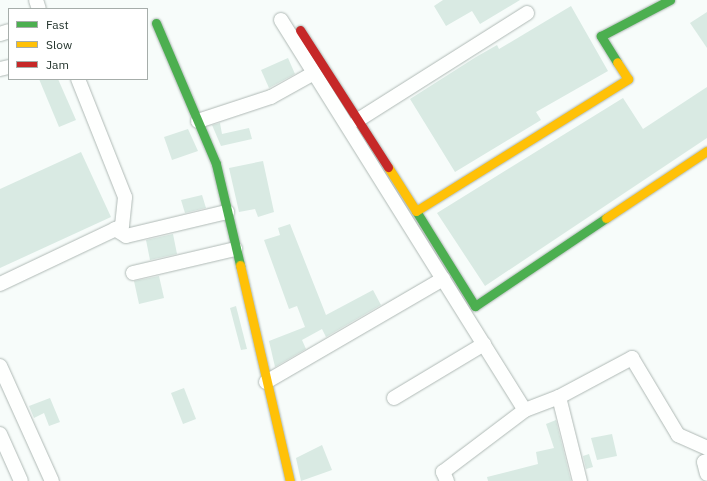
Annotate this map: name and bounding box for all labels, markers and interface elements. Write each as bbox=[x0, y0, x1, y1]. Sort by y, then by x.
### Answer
legend bbox=[8, 8, 148, 80]
text: Fast bbox=[46, 17, 69, 32]
text: Slow bbox=[46, 37, 72, 52]
text: Jam bbox=[46, 57, 69, 72]

